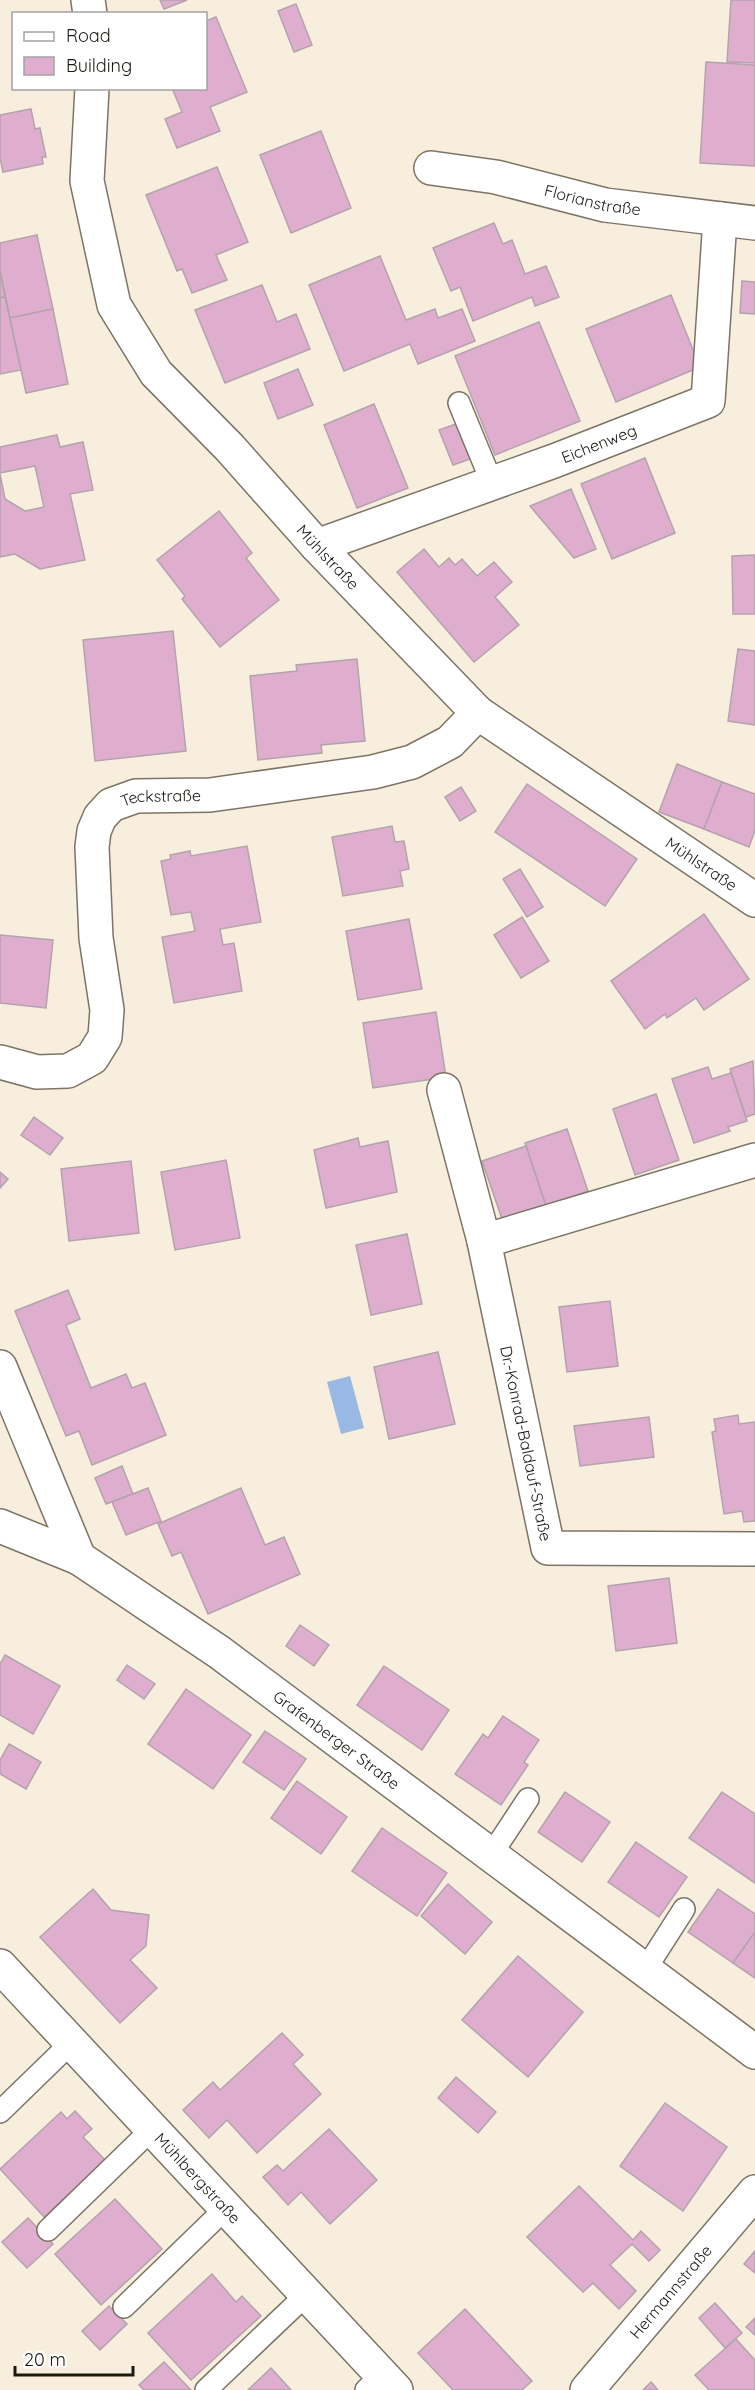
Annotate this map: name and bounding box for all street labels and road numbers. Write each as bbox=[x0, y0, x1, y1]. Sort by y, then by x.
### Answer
street label: Florianstraße bbox=[542, 180, 642, 219]
street label: Eichenweg bbox=[558, 420, 639, 467]
street label: Mühlstraße bbox=[293, 520, 364, 594]
street label: Teckstraße bbox=[118, 785, 201, 811]
street label: Mühlstraße bbox=[662, 833, 741, 895]
street label: Dr.-Konrad-Baldauf-Straße bbox=[496, 1344, 556, 1543]
street label: Grafenberger Straße bbox=[269, 1686, 404, 1794]
street label: Mühlbergstraße bbox=[151, 2128, 245, 2228]
street label: Hermannstraße bbox=[625, 2241, 716, 2343]

